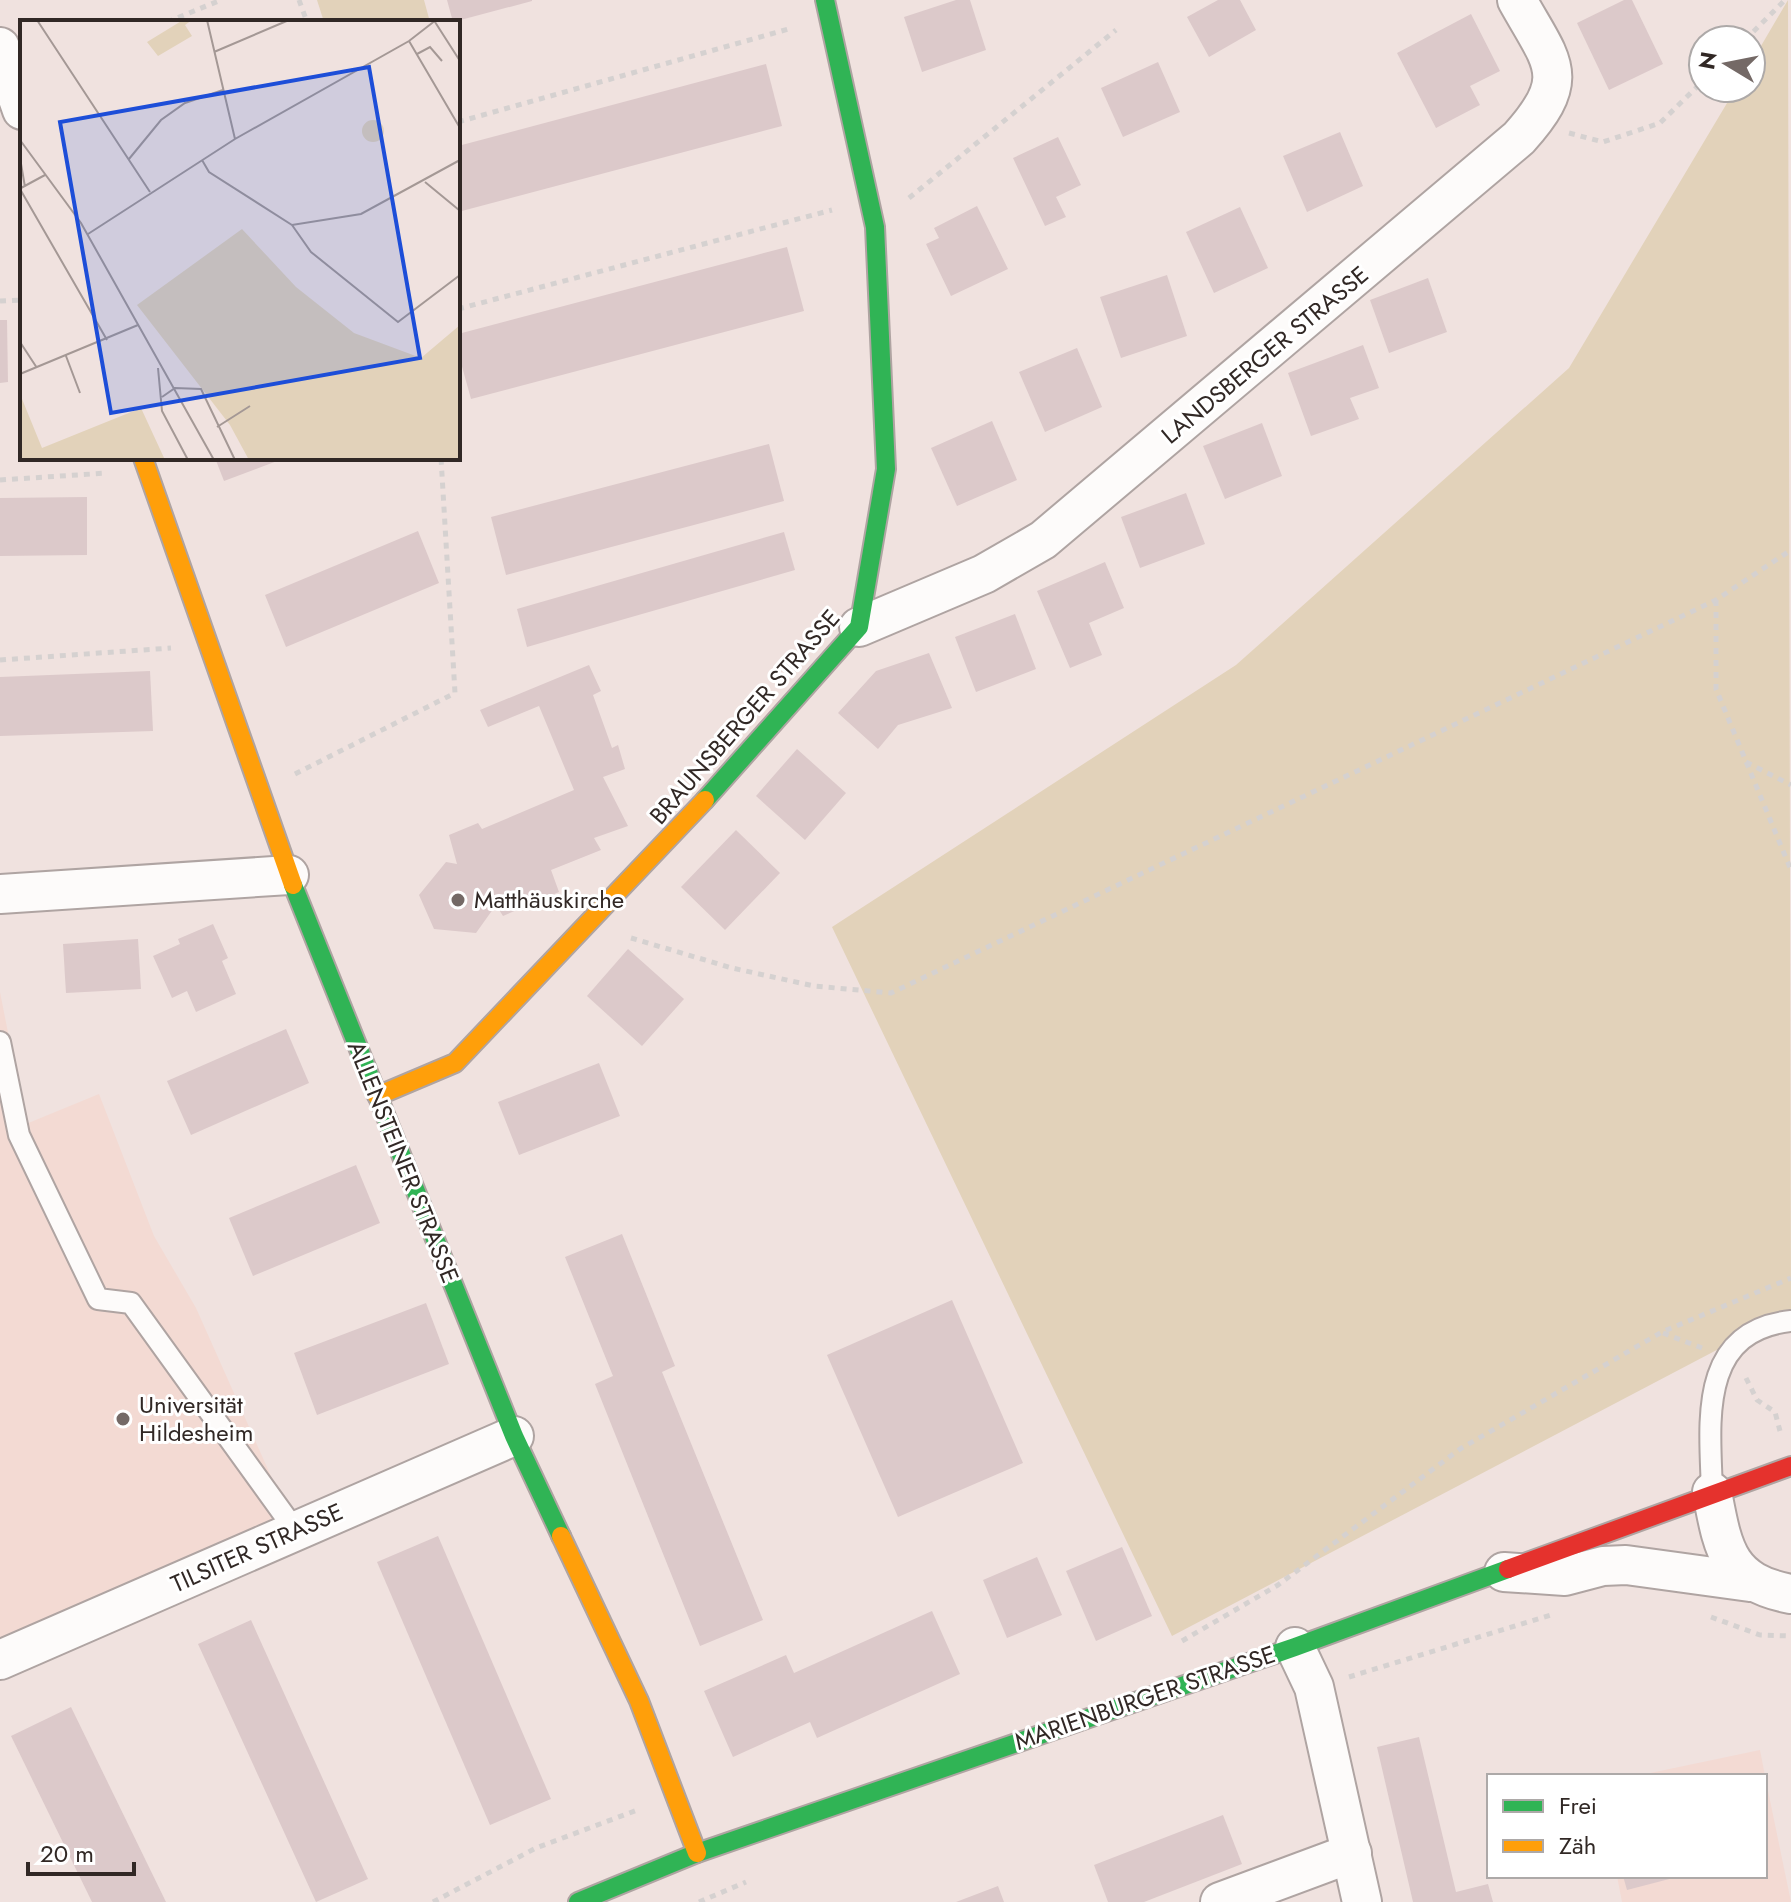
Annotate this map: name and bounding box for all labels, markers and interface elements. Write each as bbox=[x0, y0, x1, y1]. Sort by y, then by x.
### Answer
inset map bbox=[20, 20, 460, 460]
north arrow bbox=[1687, 24, 1767, 104]
text: N bbox=[1690, 49, 1725, 72]
street label: LANDSBERGER STRASSE bbox=[1153, 257, 1376, 452]
street label: BRAUNSBERGER STRASSE bbox=[641, 601, 848, 832]
place label: Matthäuskirche bbox=[474, 882, 624, 917]
marker: Matthäuskirche bbox=[449, 891, 467, 909]
street label: ALLENSTEINER STRASSE bbox=[339, 1036, 468, 1288]
place label: Universität Hildesheim bbox=[139, 1387, 254, 1450]
marker: Universität Hildesheim bbox=[114, 1410, 132, 1428]
street label: TILSITER STRASSE bbox=[165, 1494, 348, 1601]
street label: MARIENBURGER STRASSE bbox=[1010, 1636, 1280, 1759]
legend bbox=[1487, 1774, 1767, 1878]
text: Frei bbox=[1559, 1788, 1597, 1823]
scale bar bbox=[28, 1826, 134, 1876]
text: Zäh bbox=[1559, 1828, 1596, 1863]
text: 20 m bbox=[40, 1836, 94, 1871]

